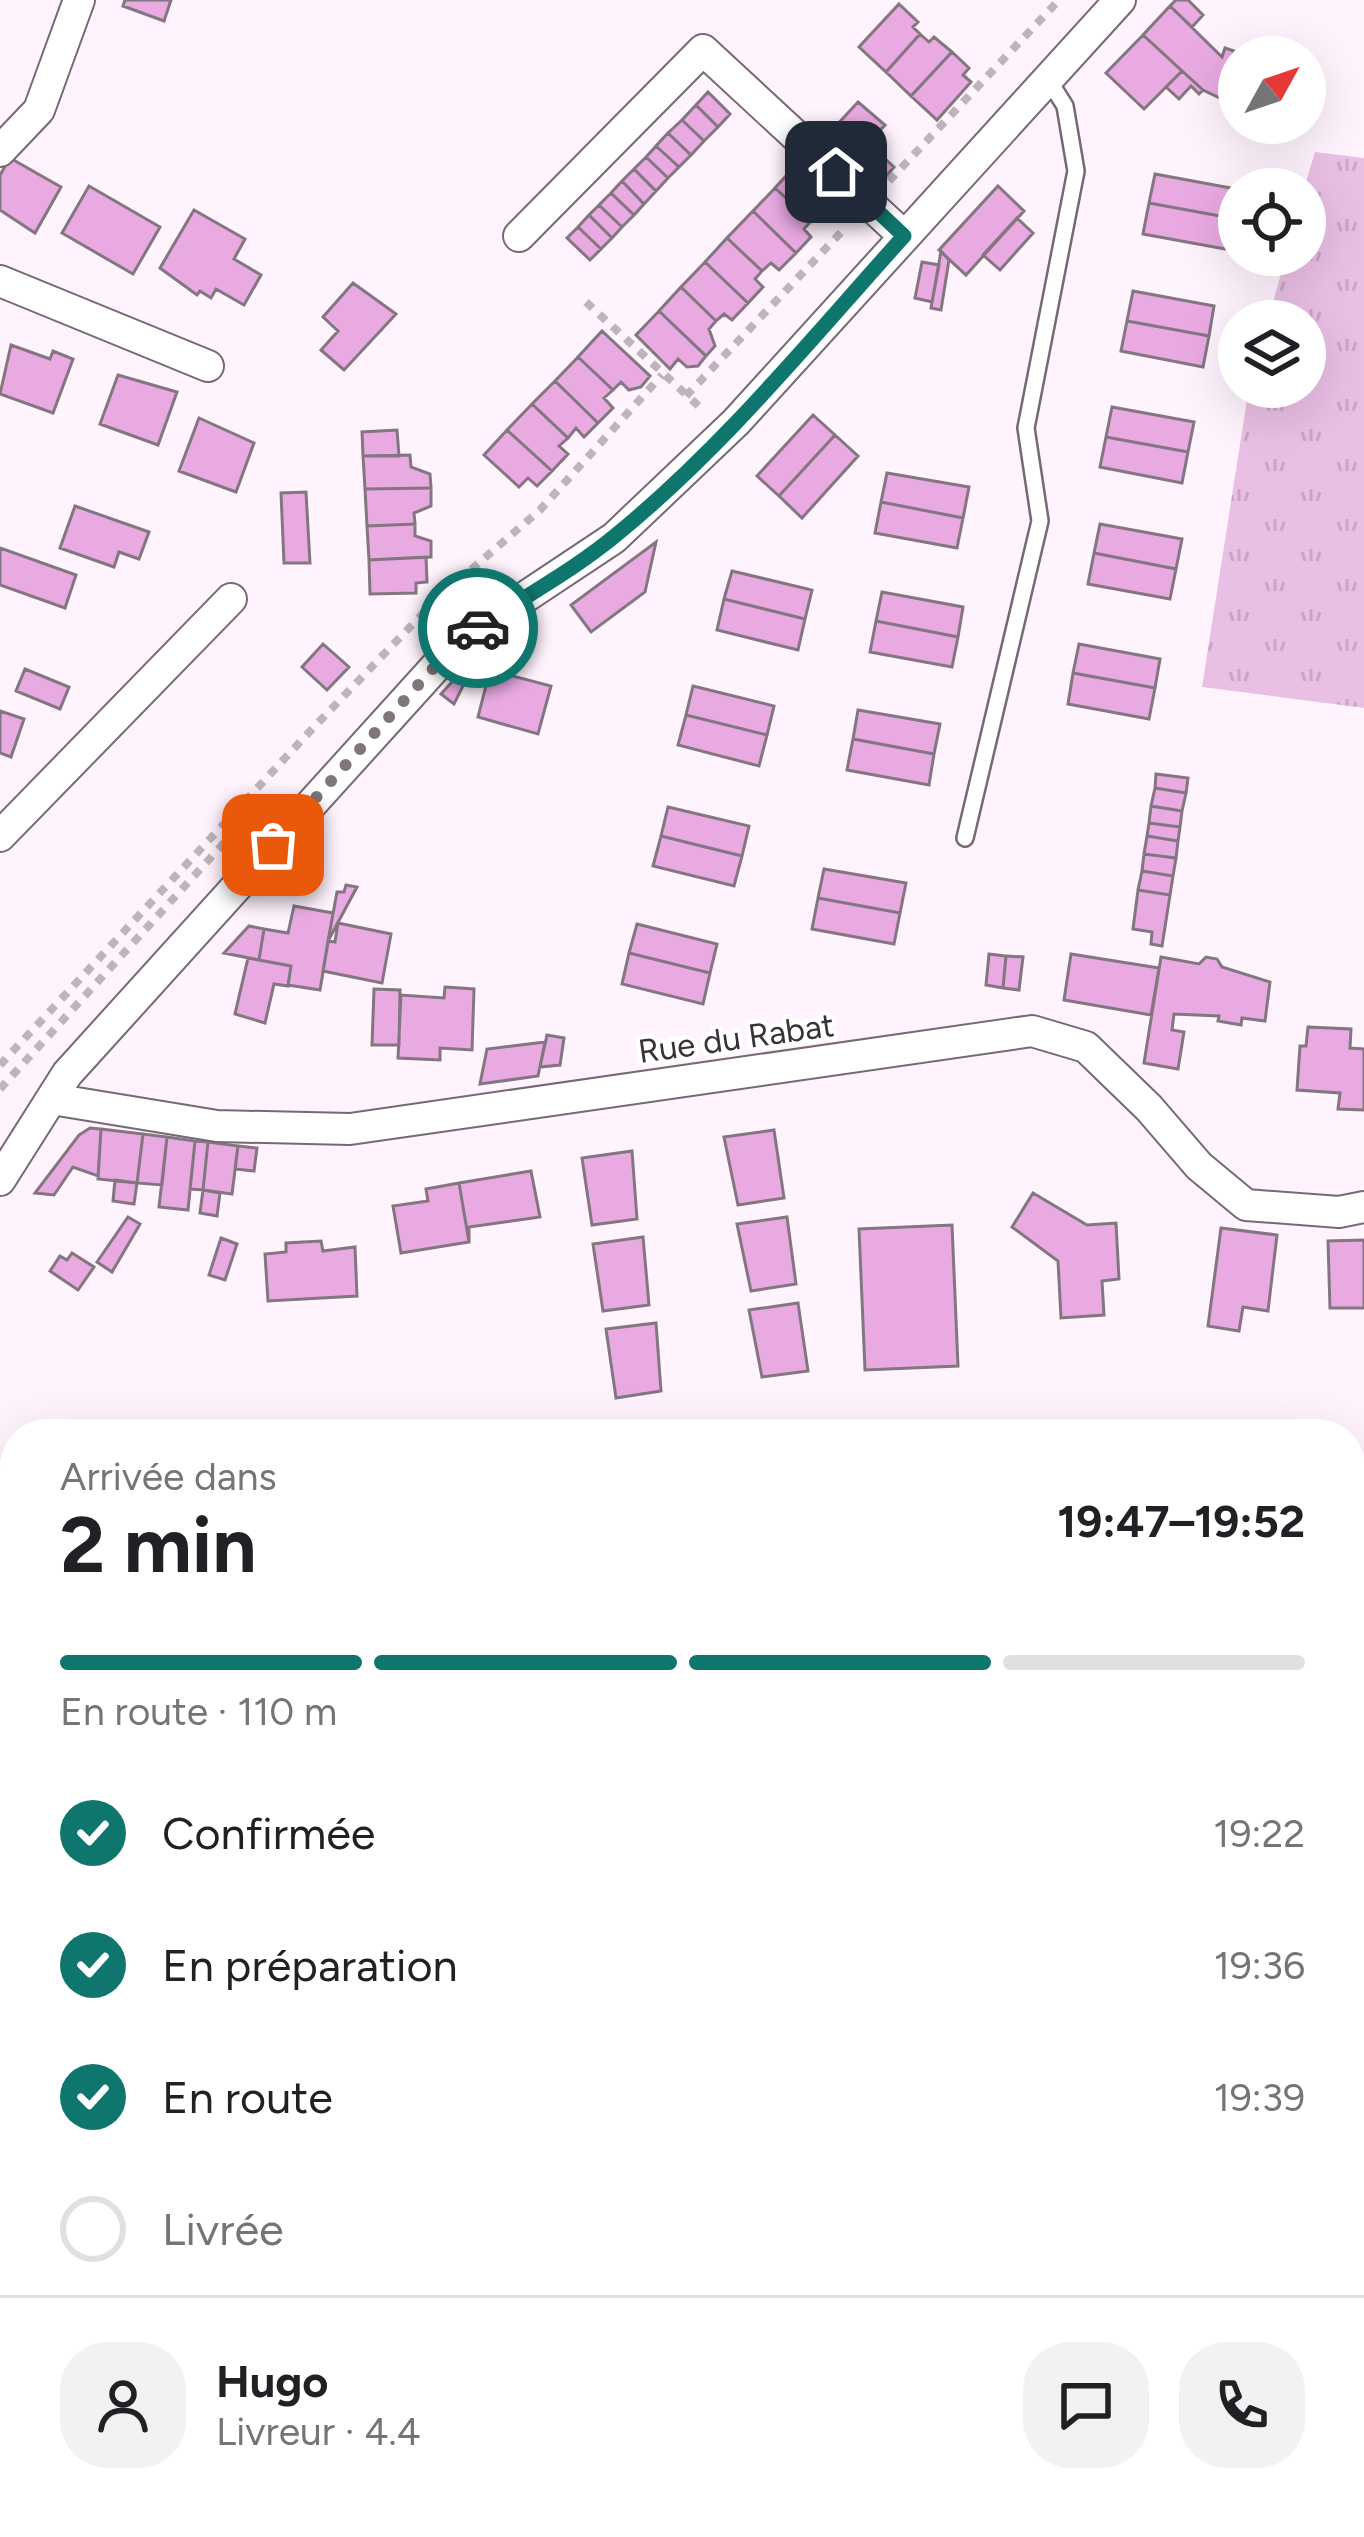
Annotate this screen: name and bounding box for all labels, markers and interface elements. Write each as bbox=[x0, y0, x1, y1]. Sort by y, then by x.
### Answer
north arrow bbox=[1218, 36, 1326, 144]
map controls bbox=[1218, 36, 1326, 408]
pin bbox=[785, 121, 887, 223]
icon: home bbox=[803, 139, 869, 205]
button: locate bbox=[1218, 168, 1326, 276]
button: layers bbox=[1218, 300, 1326, 408]
courier bbox=[418, 568, 538, 688]
icon: car bbox=[445, 595, 511, 661]
pin bbox=[222, 794, 324, 896]
icon: bag bbox=[240, 812, 306, 878]
street label: Rue du Rabat bbox=[636, 1005, 836, 1071]
text: Arrivée dans bbox=[60, 1453, 277, 1500]
text: 19:47–19:52 bbox=[1057, 1494, 1305, 1548]
text: 2 min bbox=[60, 1498, 256, 1592]
text: En route · 110 m bbox=[60, 1688, 337, 1735]
icon: check bbox=[60, 1800, 126, 1866]
text: Confirmée bbox=[162, 1806, 375, 1860]
text: 19:22 bbox=[1213, 1810, 1305, 1857]
icon: check bbox=[60, 1932, 126, 1998]
text: En préparation bbox=[162, 1938, 458, 1992]
text: 19:36 bbox=[1214, 1942, 1305, 1989]
icon: check bbox=[60, 2064, 126, 2130]
text: En route bbox=[162, 2070, 333, 2124]
text: 19:39 bbox=[1214, 2074, 1305, 2121]
text: Livrée bbox=[162, 2202, 284, 2256]
button: person bbox=[60, 2342, 186, 2468]
button: chat bbox=[1023, 2342, 1149, 2468]
button: phone bbox=[1179, 2342, 1305, 2468]
text: Hugo bbox=[216, 2354, 329, 2408]
text: Livreur · 4.4 bbox=[216, 2408, 421, 2455]

